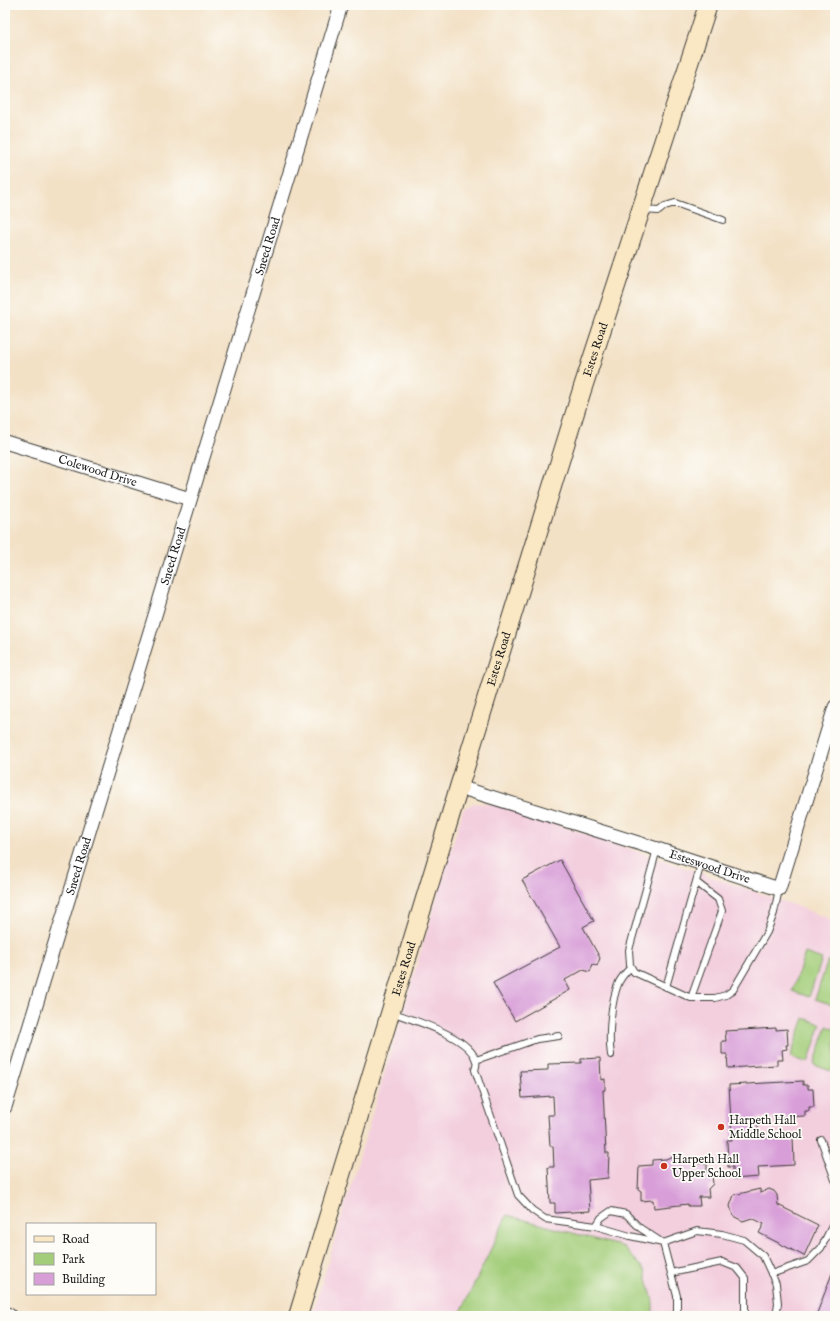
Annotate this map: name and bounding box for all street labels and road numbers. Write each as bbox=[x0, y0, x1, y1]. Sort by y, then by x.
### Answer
street label: Sneed Road bbox=[252, 215, 284, 277]
street label: Estes Road bbox=[580, 320, 612, 379]
street label: Colewood Drive bbox=[56, 452, 139, 490]
street label: Sneed Road bbox=[158, 525, 190, 587]
street label: Estes Road bbox=[484, 629, 515, 688]
street label: Sneed Road bbox=[63, 835, 95, 897]
street label: Esteswood Drive bbox=[667, 847, 752, 887]
street label: Estes Road bbox=[389, 939, 420, 998]

